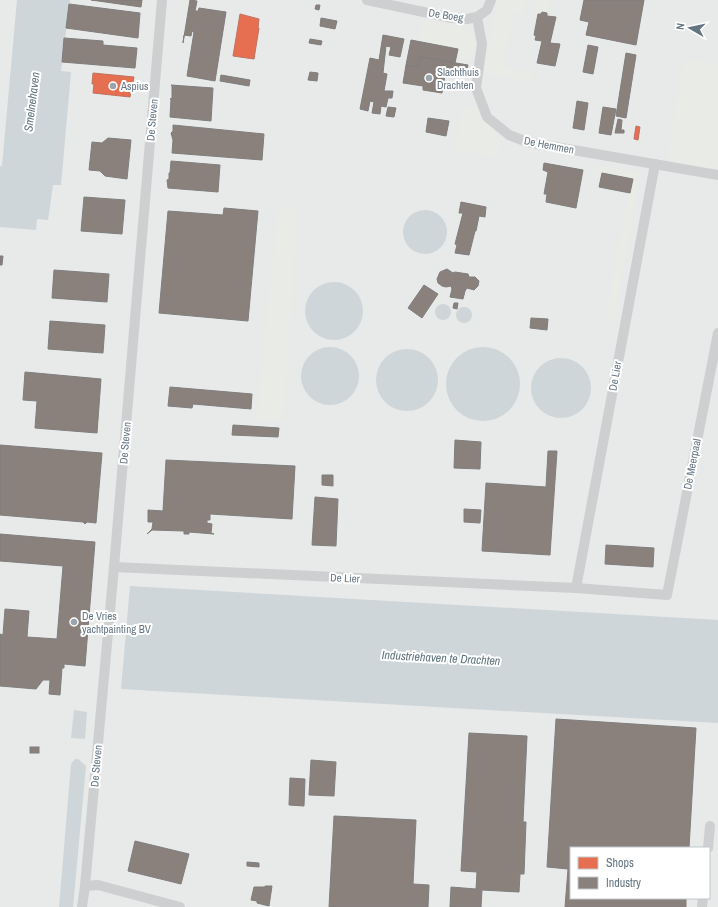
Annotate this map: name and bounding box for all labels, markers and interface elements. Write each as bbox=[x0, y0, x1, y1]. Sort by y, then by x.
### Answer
street label: De Boeg bbox=[428, 5, 464, 25]
north arrow bbox=[670, 8, 710, 48]
text: N bbox=[673, 22, 688, 31]
place label: Slachthuis Drachten bbox=[437, 65, 480, 92]
water label: Smelnehaven bbox=[20, 71, 44, 133]
marker: Slachthuis Drachten bbox=[424, 73, 434, 83]
place label: Aspius bbox=[120, 79, 149, 93]
marker: Aspius bbox=[108, 81, 118, 91]
street label: De Steven bbox=[143, 98, 161, 142]
street label: De Hemmen bbox=[523, 133, 575, 157]
street label: De Lier bbox=[606, 360, 624, 392]
street label: De Steven bbox=[116, 421, 134, 465]
street label: De Meerpaal bbox=[680, 437, 704, 491]
street label: De Lier bbox=[330, 570, 360, 586]
place label: De Vries yachtpainting BV bbox=[82, 609, 151, 636]
marker: De Vries yachtpainting BV bbox=[69, 617, 79, 627]
water label: Industriehaven te Drachten bbox=[381, 647, 501, 669]
street label: De Steven bbox=[87, 744, 105, 788]
legend bbox=[570, 847, 710, 899]
text: Shops bbox=[606, 855, 634, 871]
text: Industry bbox=[606, 875, 641, 891]

